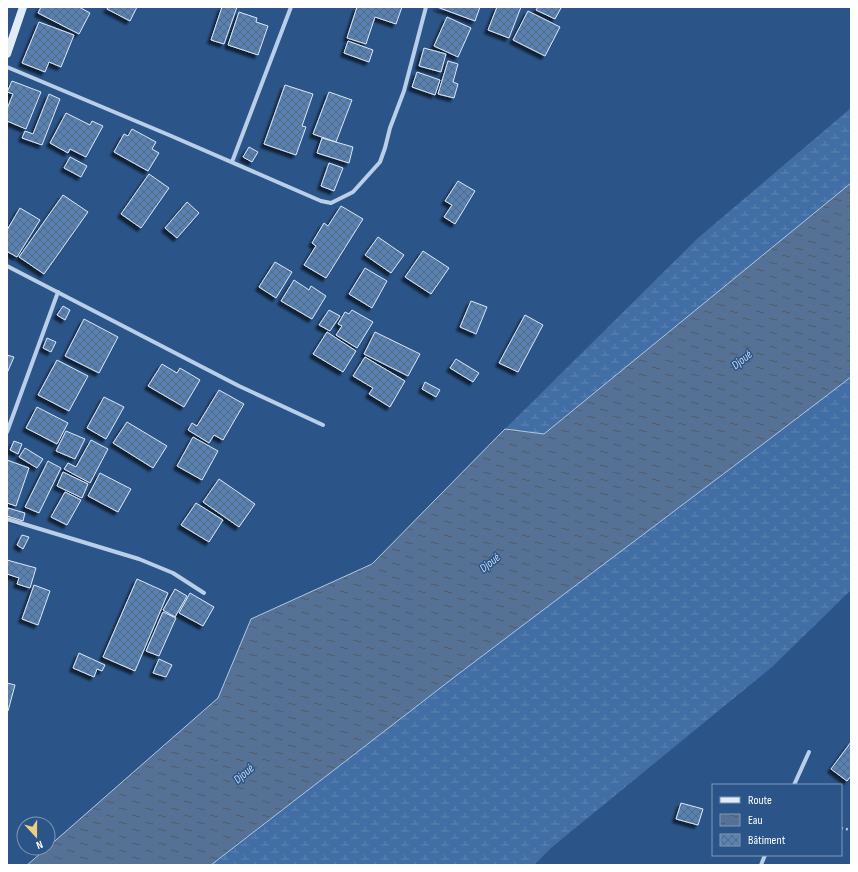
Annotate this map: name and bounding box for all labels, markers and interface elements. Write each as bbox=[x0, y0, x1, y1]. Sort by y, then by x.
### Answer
water label: Djoué bbox=[729, 347, 756, 373]
water label: Djoué bbox=[477, 550, 504, 576]
water label: Djoué bbox=[231, 761, 258, 787]
legend bbox=[712, 784, 842, 856]
text: Route bbox=[748, 793, 772, 808]
text: Eau bbox=[748, 813, 762, 828]
north arrow bbox=[16, 816, 56, 856]
text: Bâtiment bbox=[748, 833, 786, 848]
text: N bbox=[34, 838, 44, 852]

